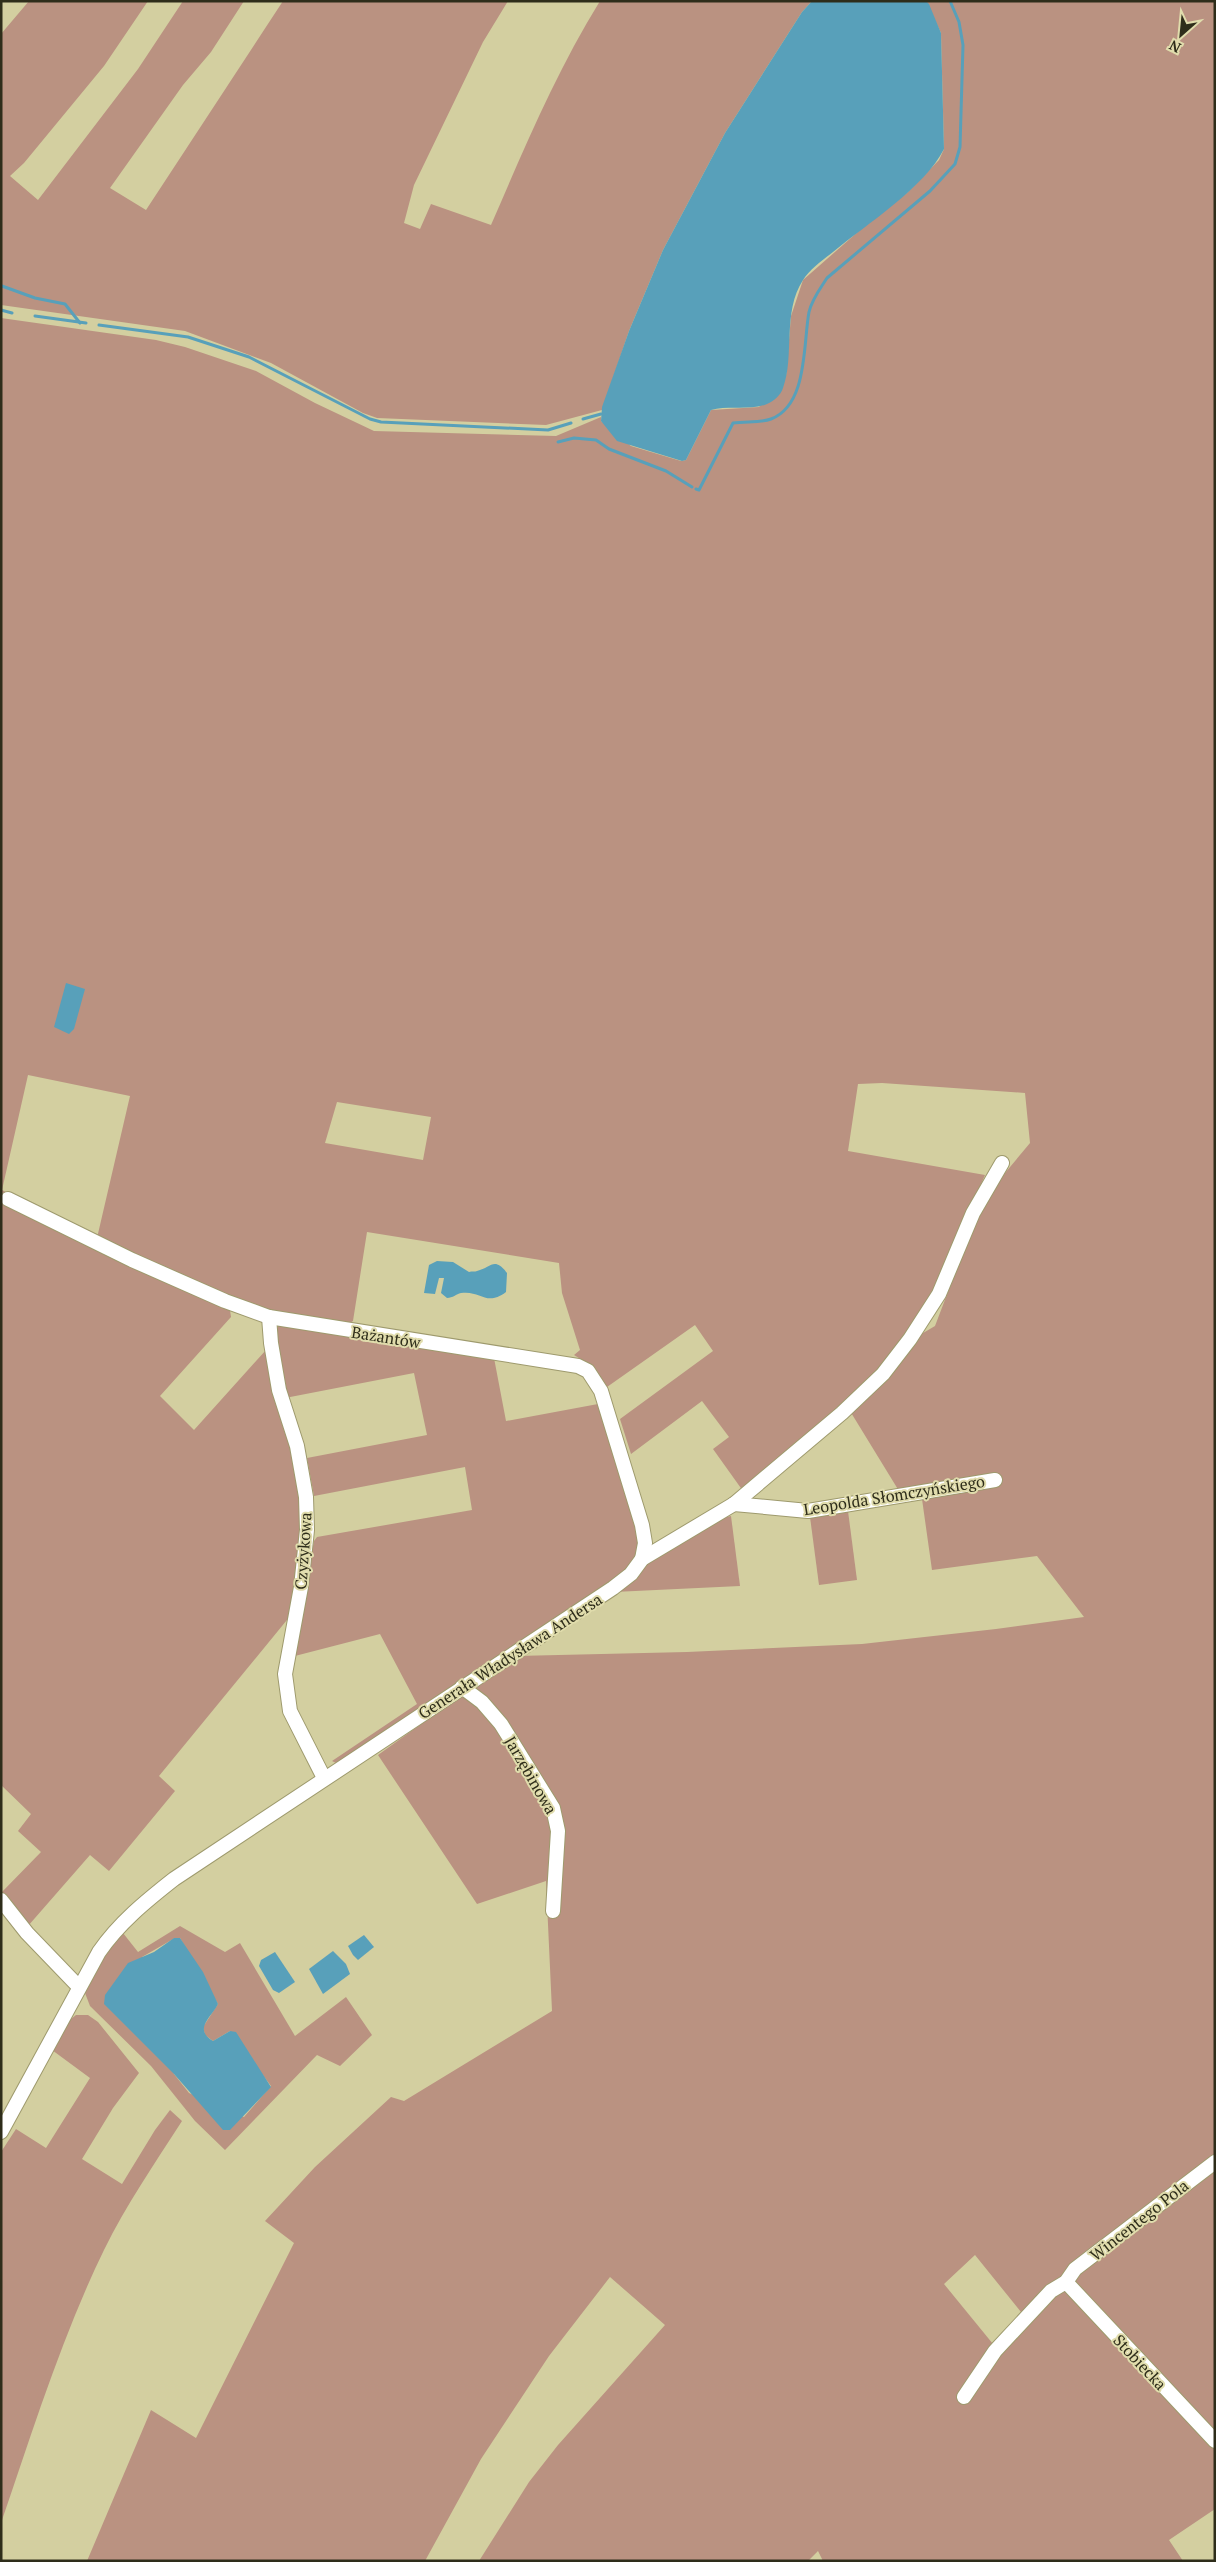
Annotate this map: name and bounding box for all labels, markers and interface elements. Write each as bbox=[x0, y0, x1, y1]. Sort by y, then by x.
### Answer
north arrow bbox=[1156, 10, 1206, 60]
text: N bbox=[1165, 36, 1184, 58]
street label: Bażantów bbox=[350, 1321, 422, 1353]
street label: Leopolda Słomczyńskiego bbox=[802, 1470, 986, 1520]
street label: Czyżykowa bbox=[289, 1512, 317, 1590]
street label: Generała Władysława Andersa bbox=[414, 1588, 606, 1724]
street label: Jarzębinowa bbox=[500, 1732, 562, 1818]
street label: Wincentego Pola bbox=[1085, 2174, 1193, 2266]
street label: Stobiecka bbox=[1109, 2329, 1171, 2395]

